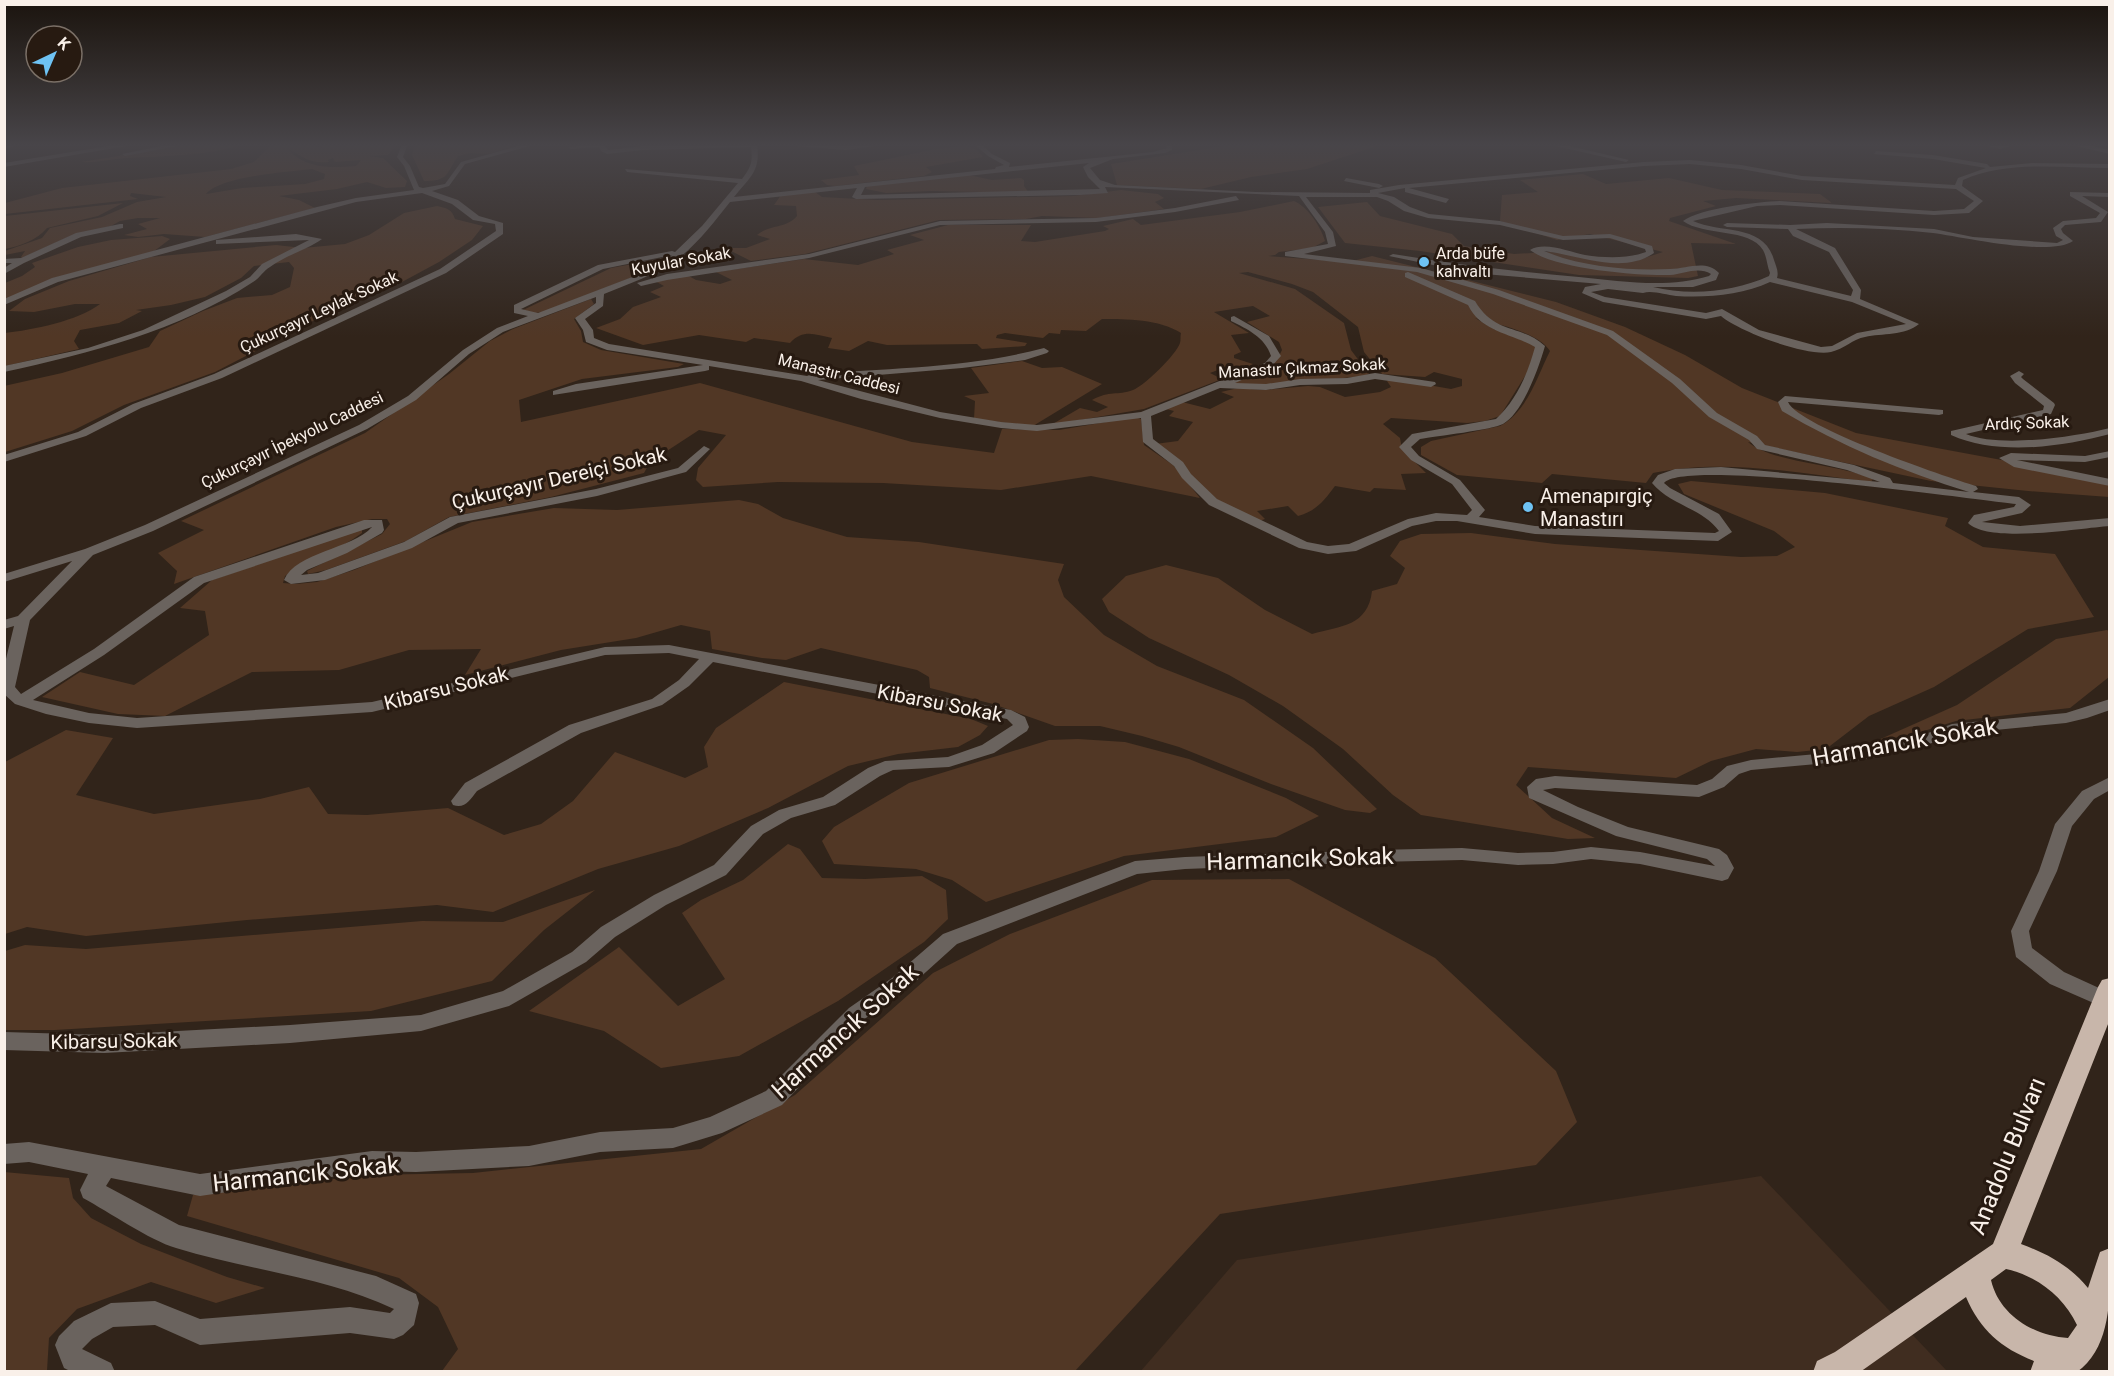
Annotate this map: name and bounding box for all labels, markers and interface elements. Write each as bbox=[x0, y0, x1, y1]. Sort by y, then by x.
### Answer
north arrow bbox=[24, 24, 84, 84]
text: K bbox=[54, 33, 75, 55]
street label: Kuyular Sokak bbox=[630, 243, 733, 279]
place label: Arda büfe kahvaltı bbox=[1436, 244, 1505, 281]
marker: Arda büfe kahvaltı bbox=[1417, 255, 1431, 269]
street label: Çukurçayır Leylak Sokak bbox=[237, 267, 402, 357]
street label: Manastır Caddesi bbox=[776, 350, 902, 398]
street label: Manastır Çıkmaz Sokak bbox=[1218, 354, 1387, 382]
street label: Çukurçayır İpekyolu Caddesi bbox=[198, 388, 386, 492]
street label: Ardıç Sokak bbox=[1984, 412, 2070, 434]
street label: Çukurçayır Dereiçi Sokak bbox=[449, 441, 670, 514]
place label: Amenapırgiç Manastırı bbox=[1540, 484, 1652, 531]
marker: Amenapırgiç Manastırı bbox=[1521, 500, 1535, 514]
street label: Kibarsu Sokak bbox=[381, 661, 511, 715]
street label: Kibarsu Sokak bbox=[875, 679, 1005, 727]
street label: Harmancık Sokak bbox=[1810, 712, 2001, 772]
street label: Harmancık Sokak bbox=[1206, 842, 1395, 876]
street label: Harmancık Sokak bbox=[766, 957, 925, 1104]
street label: Kibarsu Sokak bbox=[50, 1028, 179, 1054]
street label: Anadolu Bulvarı bbox=[1963, 1073, 2051, 1239]
street label: Harmancık Sokak bbox=[211, 1150, 402, 1198]

